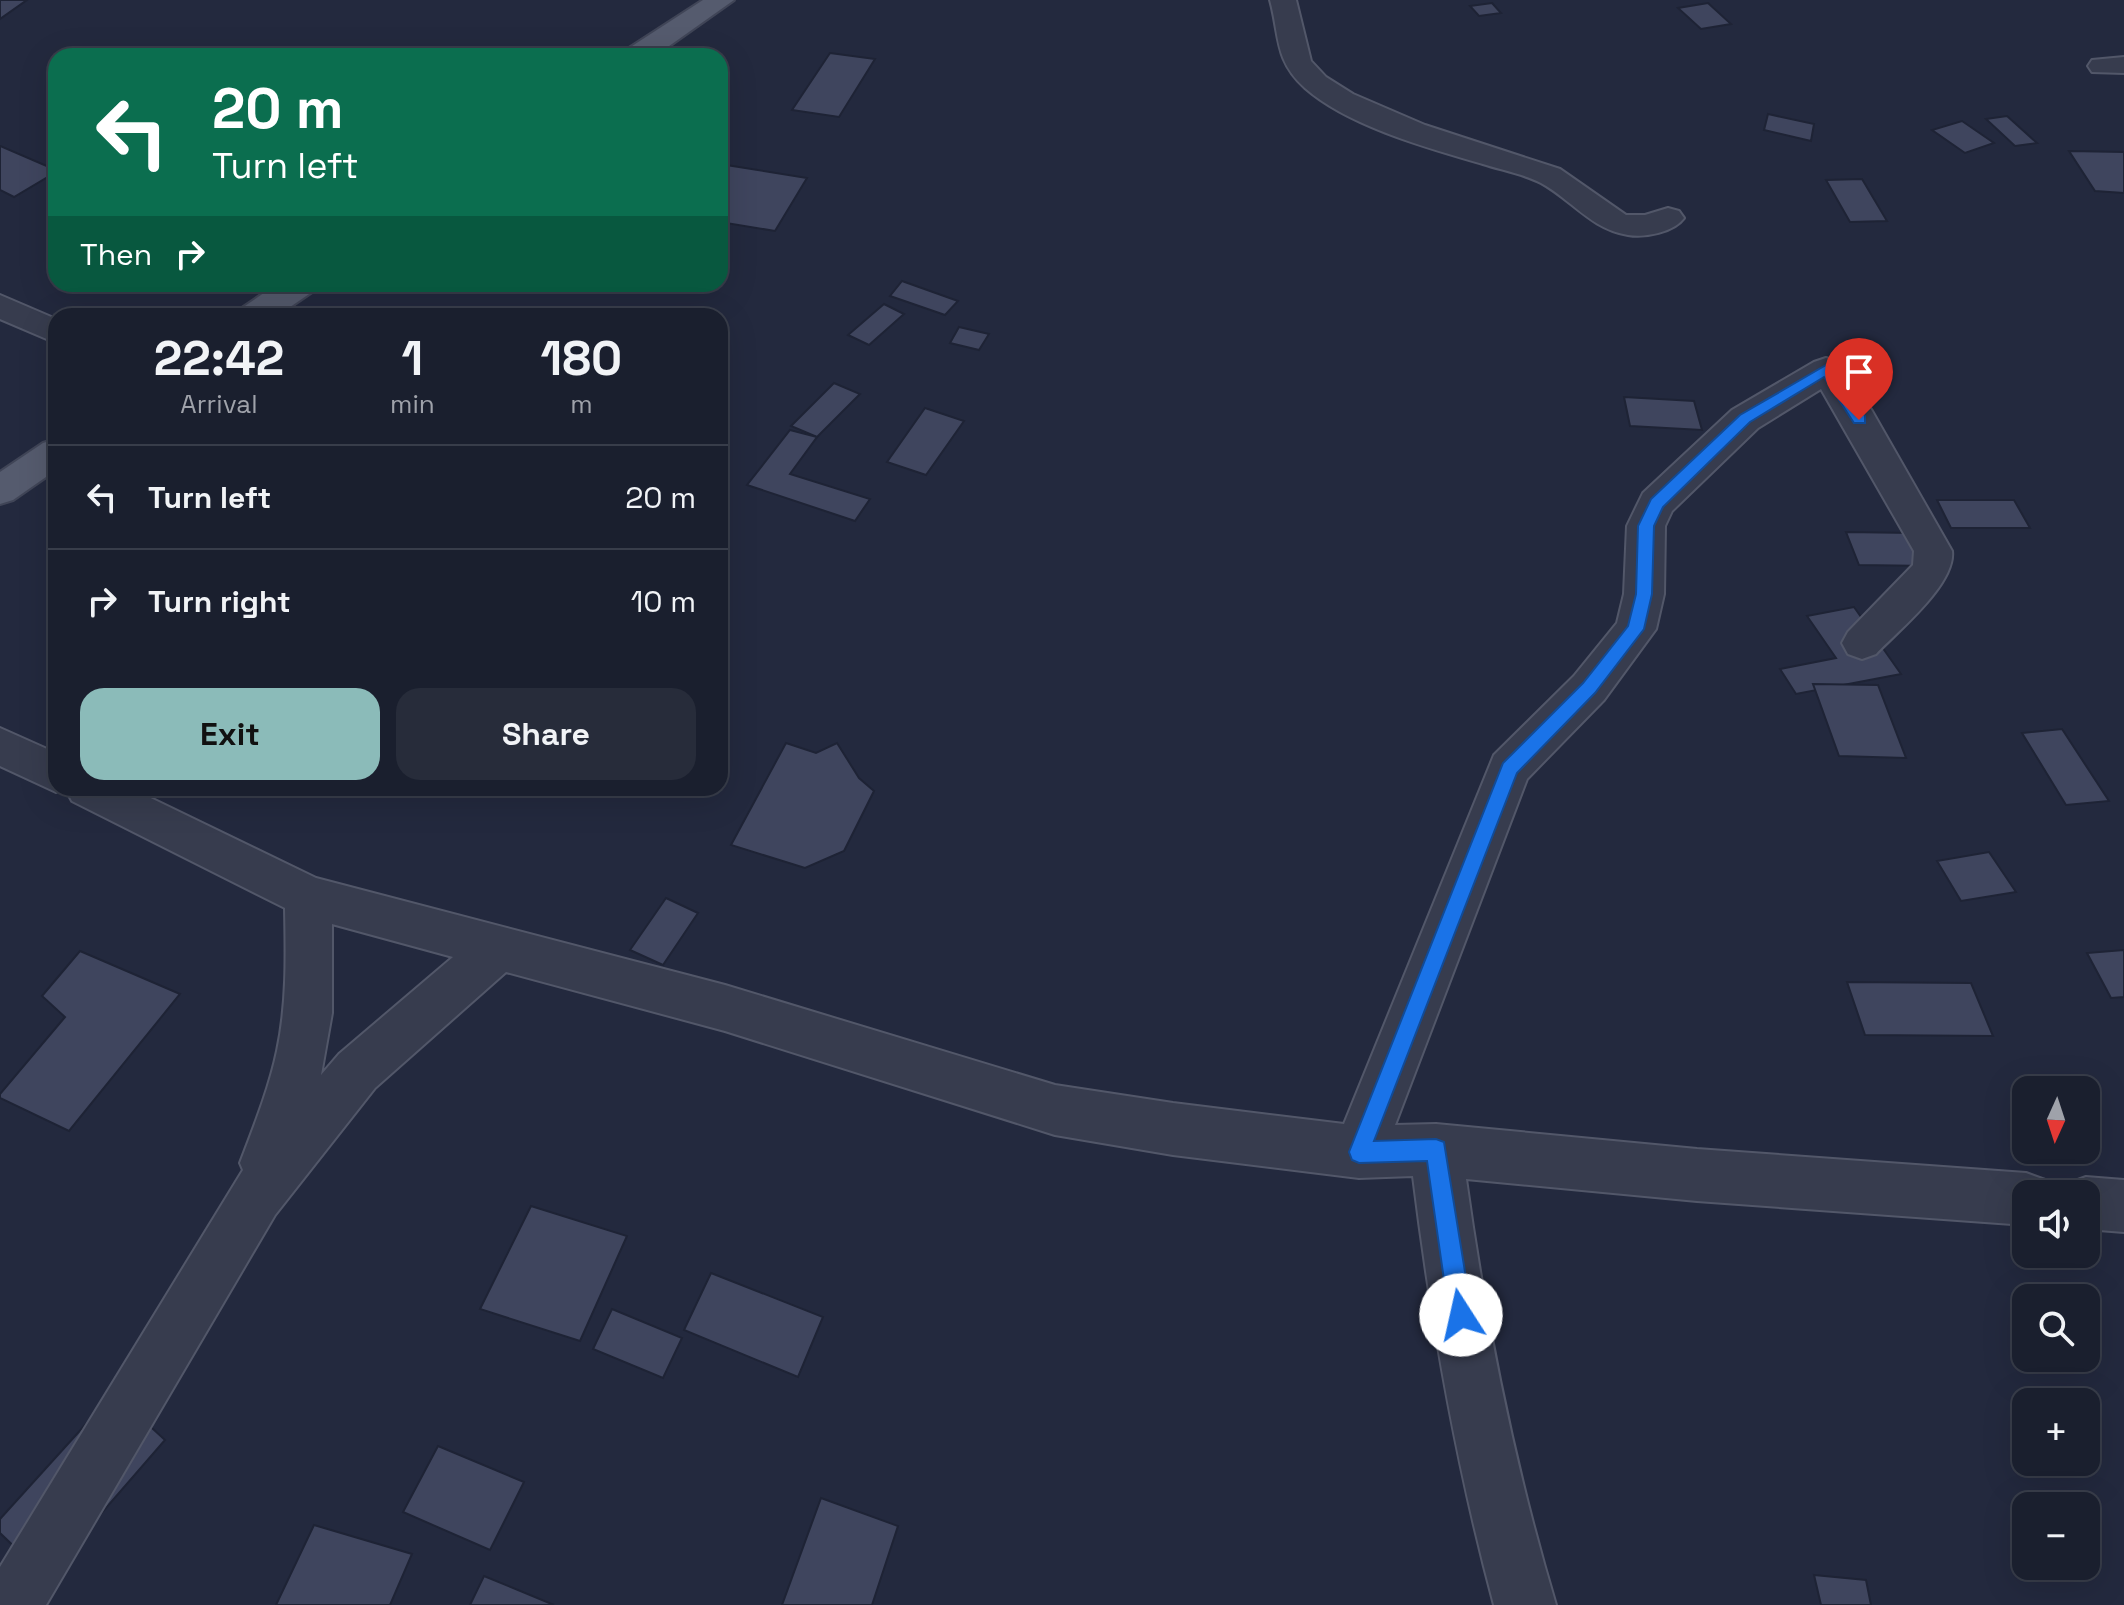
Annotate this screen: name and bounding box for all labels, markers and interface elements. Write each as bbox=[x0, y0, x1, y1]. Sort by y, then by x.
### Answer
text: 20 m bbox=[212, 73, 344, 144]
icon: left bbox=[80, 80, 184, 184]
text: Turn left bbox=[212, 143, 359, 189]
icon: right bbox=[168, 232, 212, 276]
text: Then bbox=[80, 235, 152, 274]
text: 22:42 bbox=[154, 328, 284, 389]
text: 1 bbox=[402, 328, 423, 389]
text: 180 bbox=[541, 328, 622, 389]
pin bbox=[1825, 338, 1893, 420]
icon: arrive bbox=[1837, 350, 1881, 394]
text: Arrival bbox=[180, 387, 258, 421]
text: min bbox=[390, 387, 435, 421]
text: m bbox=[570, 387, 593, 421]
icon: left bbox=[80, 475, 124, 519]
text: Turn left bbox=[148, 478, 271, 517]
text: 20 m bbox=[625, 478, 696, 517]
icon: right bbox=[80, 579, 124, 623]
text: Turn right bbox=[148, 582, 291, 621]
text: 10 m bbox=[631, 582, 696, 621]
button: Exit bbox=[80, 688, 380, 780]
button: Share bbox=[396, 688, 696, 780]
north arrow bbox=[2012, 1076, 2100, 1164]
map controls bbox=[2012, 1076, 2100, 1580]
button: sound bbox=[2012, 1180, 2100, 1268]
position arrow bbox=[1419, 1273, 1503, 1357]
button: search bbox=[2012, 1284, 2100, 1372]
button: + bbox=[2012, 1388, 2100, 1476]
button: − bbox=[2012, 1492, 2100, 1580]

